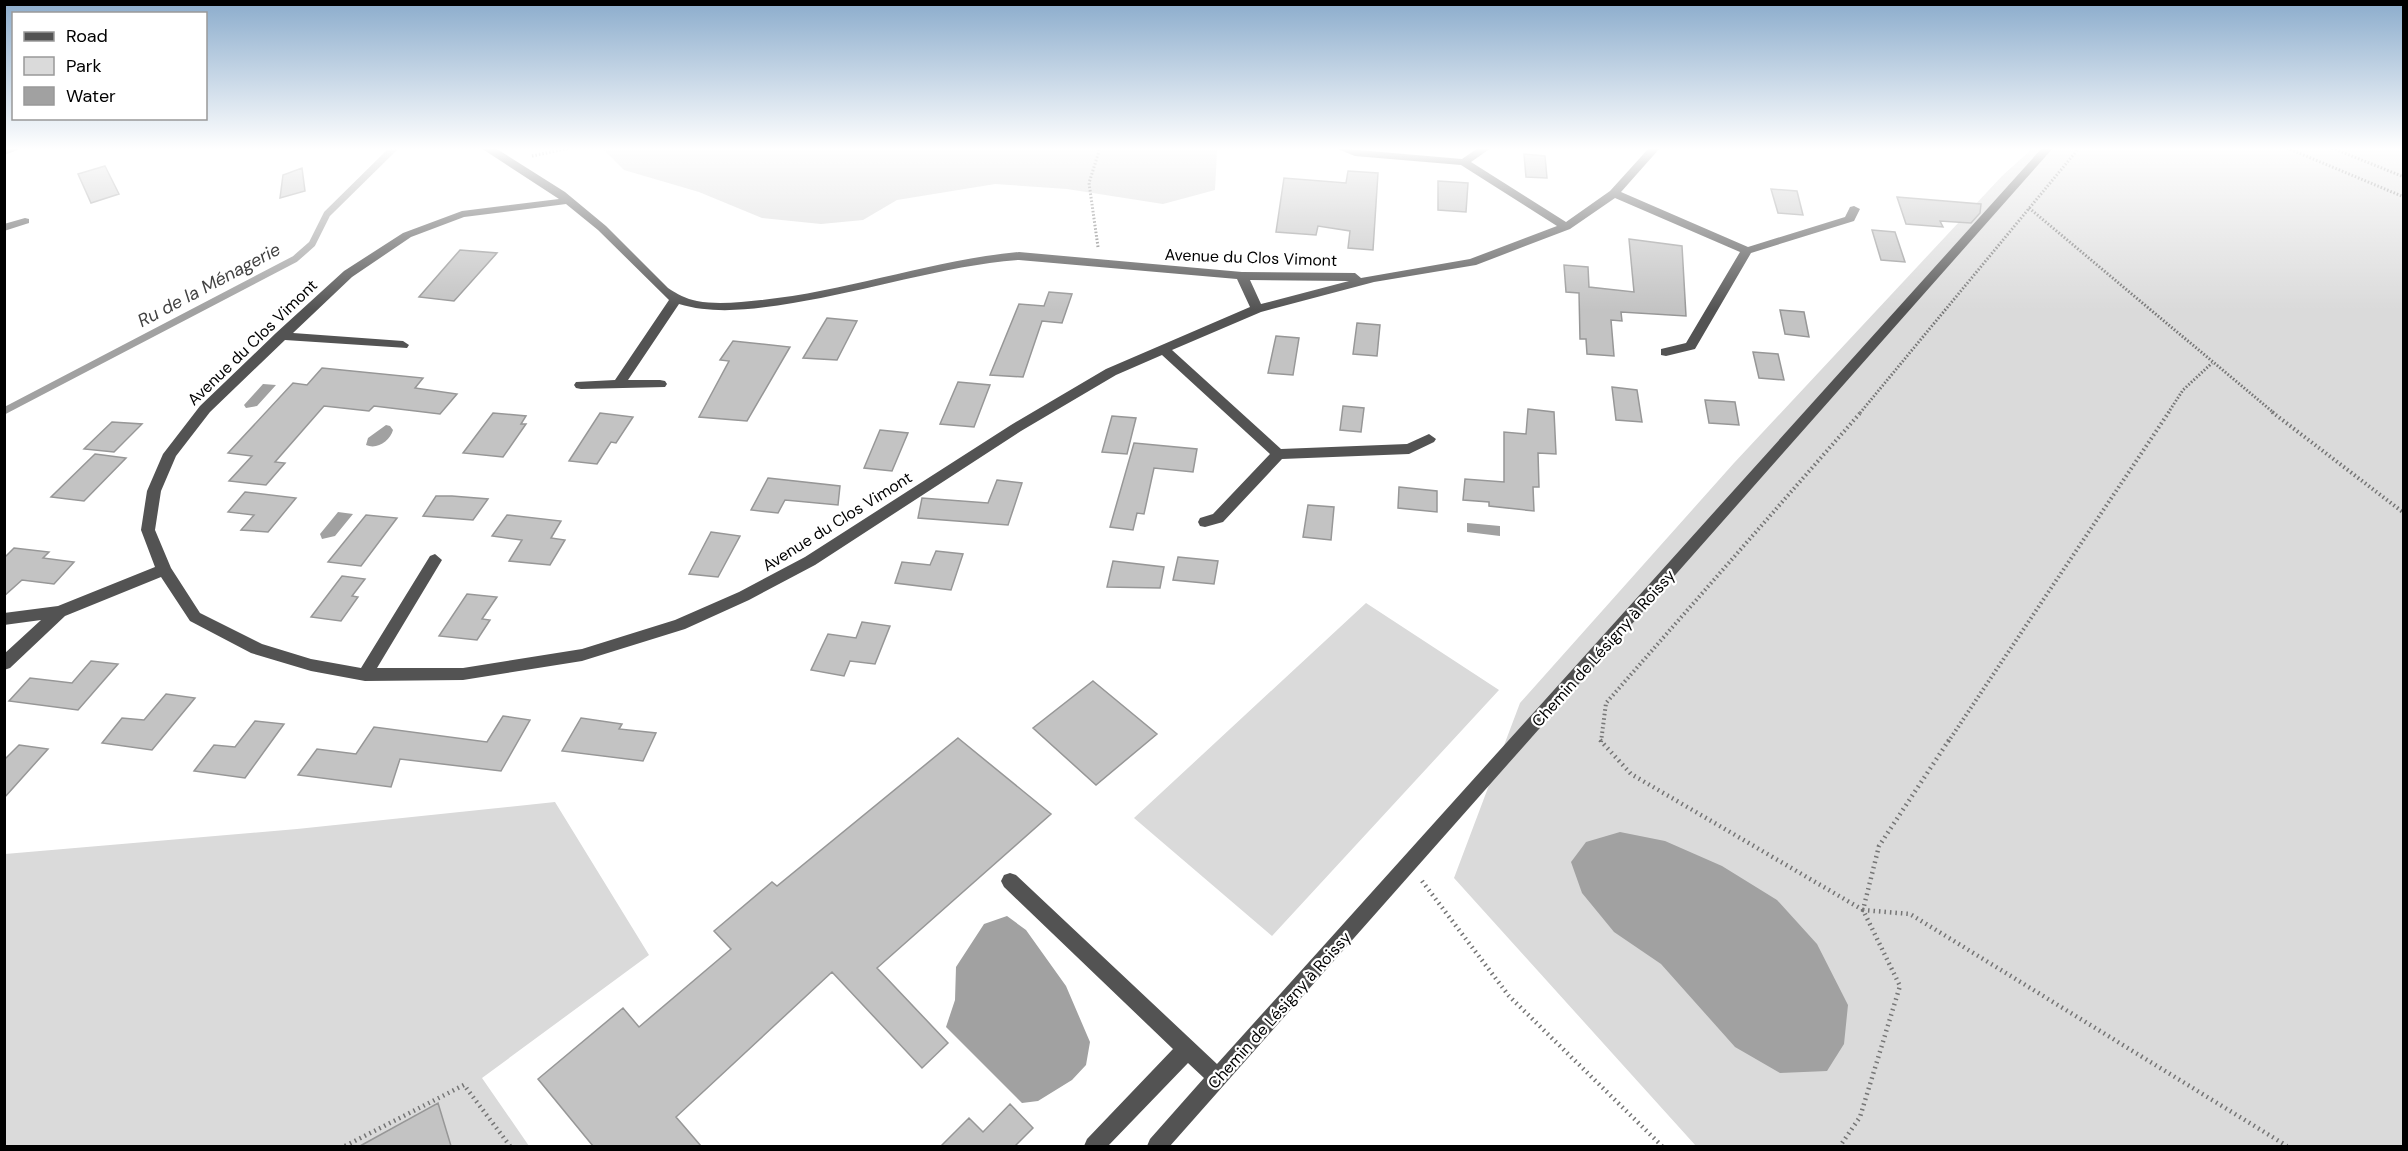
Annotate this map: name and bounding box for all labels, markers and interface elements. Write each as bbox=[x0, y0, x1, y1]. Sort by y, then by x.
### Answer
legend bbox=[12, 12, 207, 120]
text: Road bbox=[66, 24, 108, 48]
text: Park bbox=[66, 54, 102, 78]
text: Water bbox=[66, 84, 116, 108]
water label: Ru de la Ménagerie bbox=[133, 237, 285, 333]
street label: Avenue du Clos Vimont bbox=[1164, 244, 1338, 271]
street label: Avenue du Clos Vimont bbox=[183, 275, 322, 410]
street label: Avenue du Clos Vimont bbox=[758, 467, 916, 576]
street label: Chemin de Lésigny à Roissy bbox=[1527, 565, 1680, 731]
street label: Chemin de Lésigny à Roissy bbox=[1203, 927, 1356, 1093]

